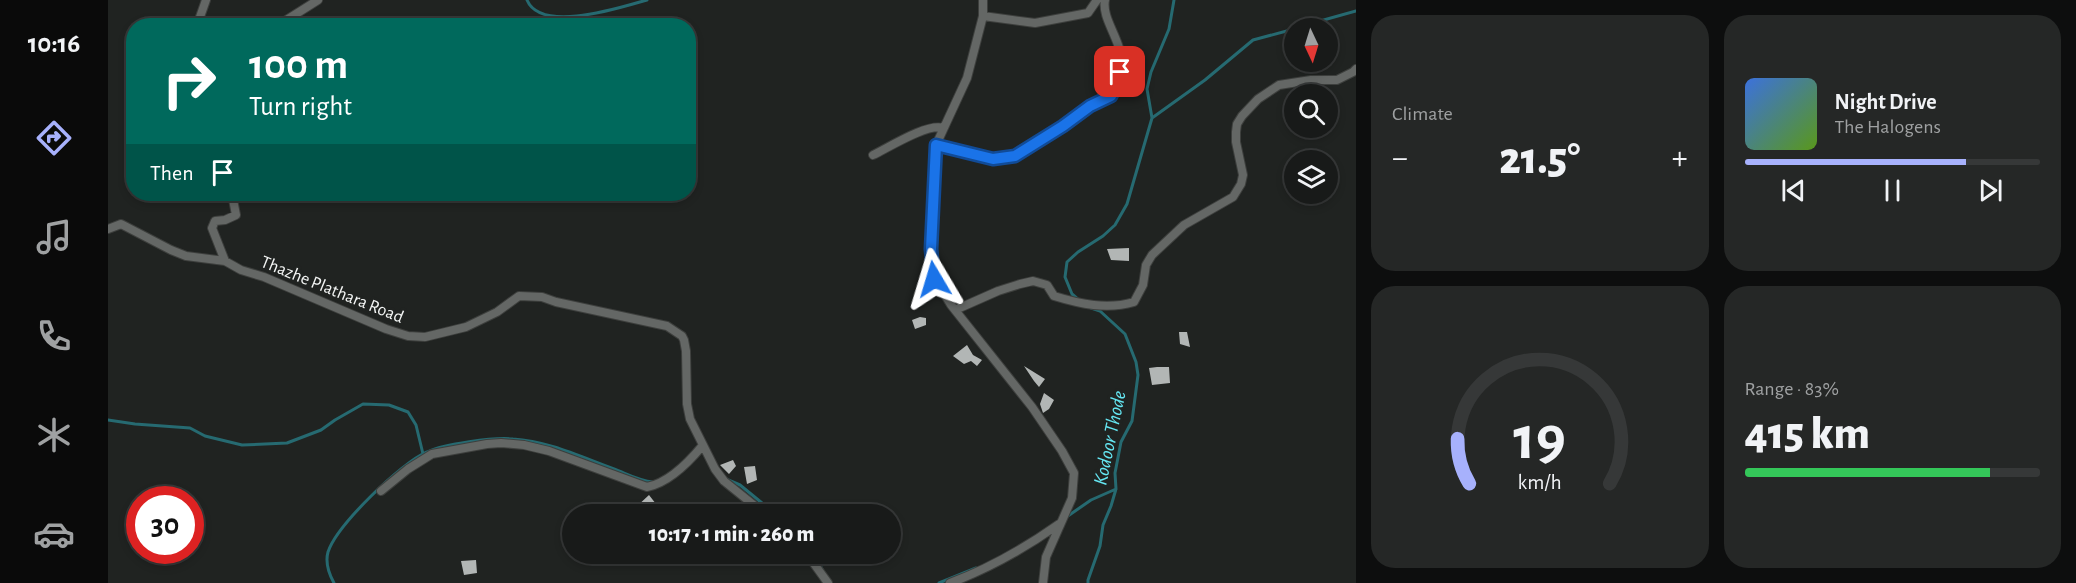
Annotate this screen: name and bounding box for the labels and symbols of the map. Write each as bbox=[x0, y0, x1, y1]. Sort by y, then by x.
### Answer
north arrow bbox=[1284, 18, 1338, 72]
pin bbox=[1094, 46, 1145, 97]
position arrow bbox=[902, 247, 966, 311]
street label: Thazhe Plathara Road bbox=[258, 253, 406, 327]
water label: Kodoor Thode bbox=[1090, 388, 1130, 487]
speed limit sign: 30 bbox=[126, 486, 204, 564]

